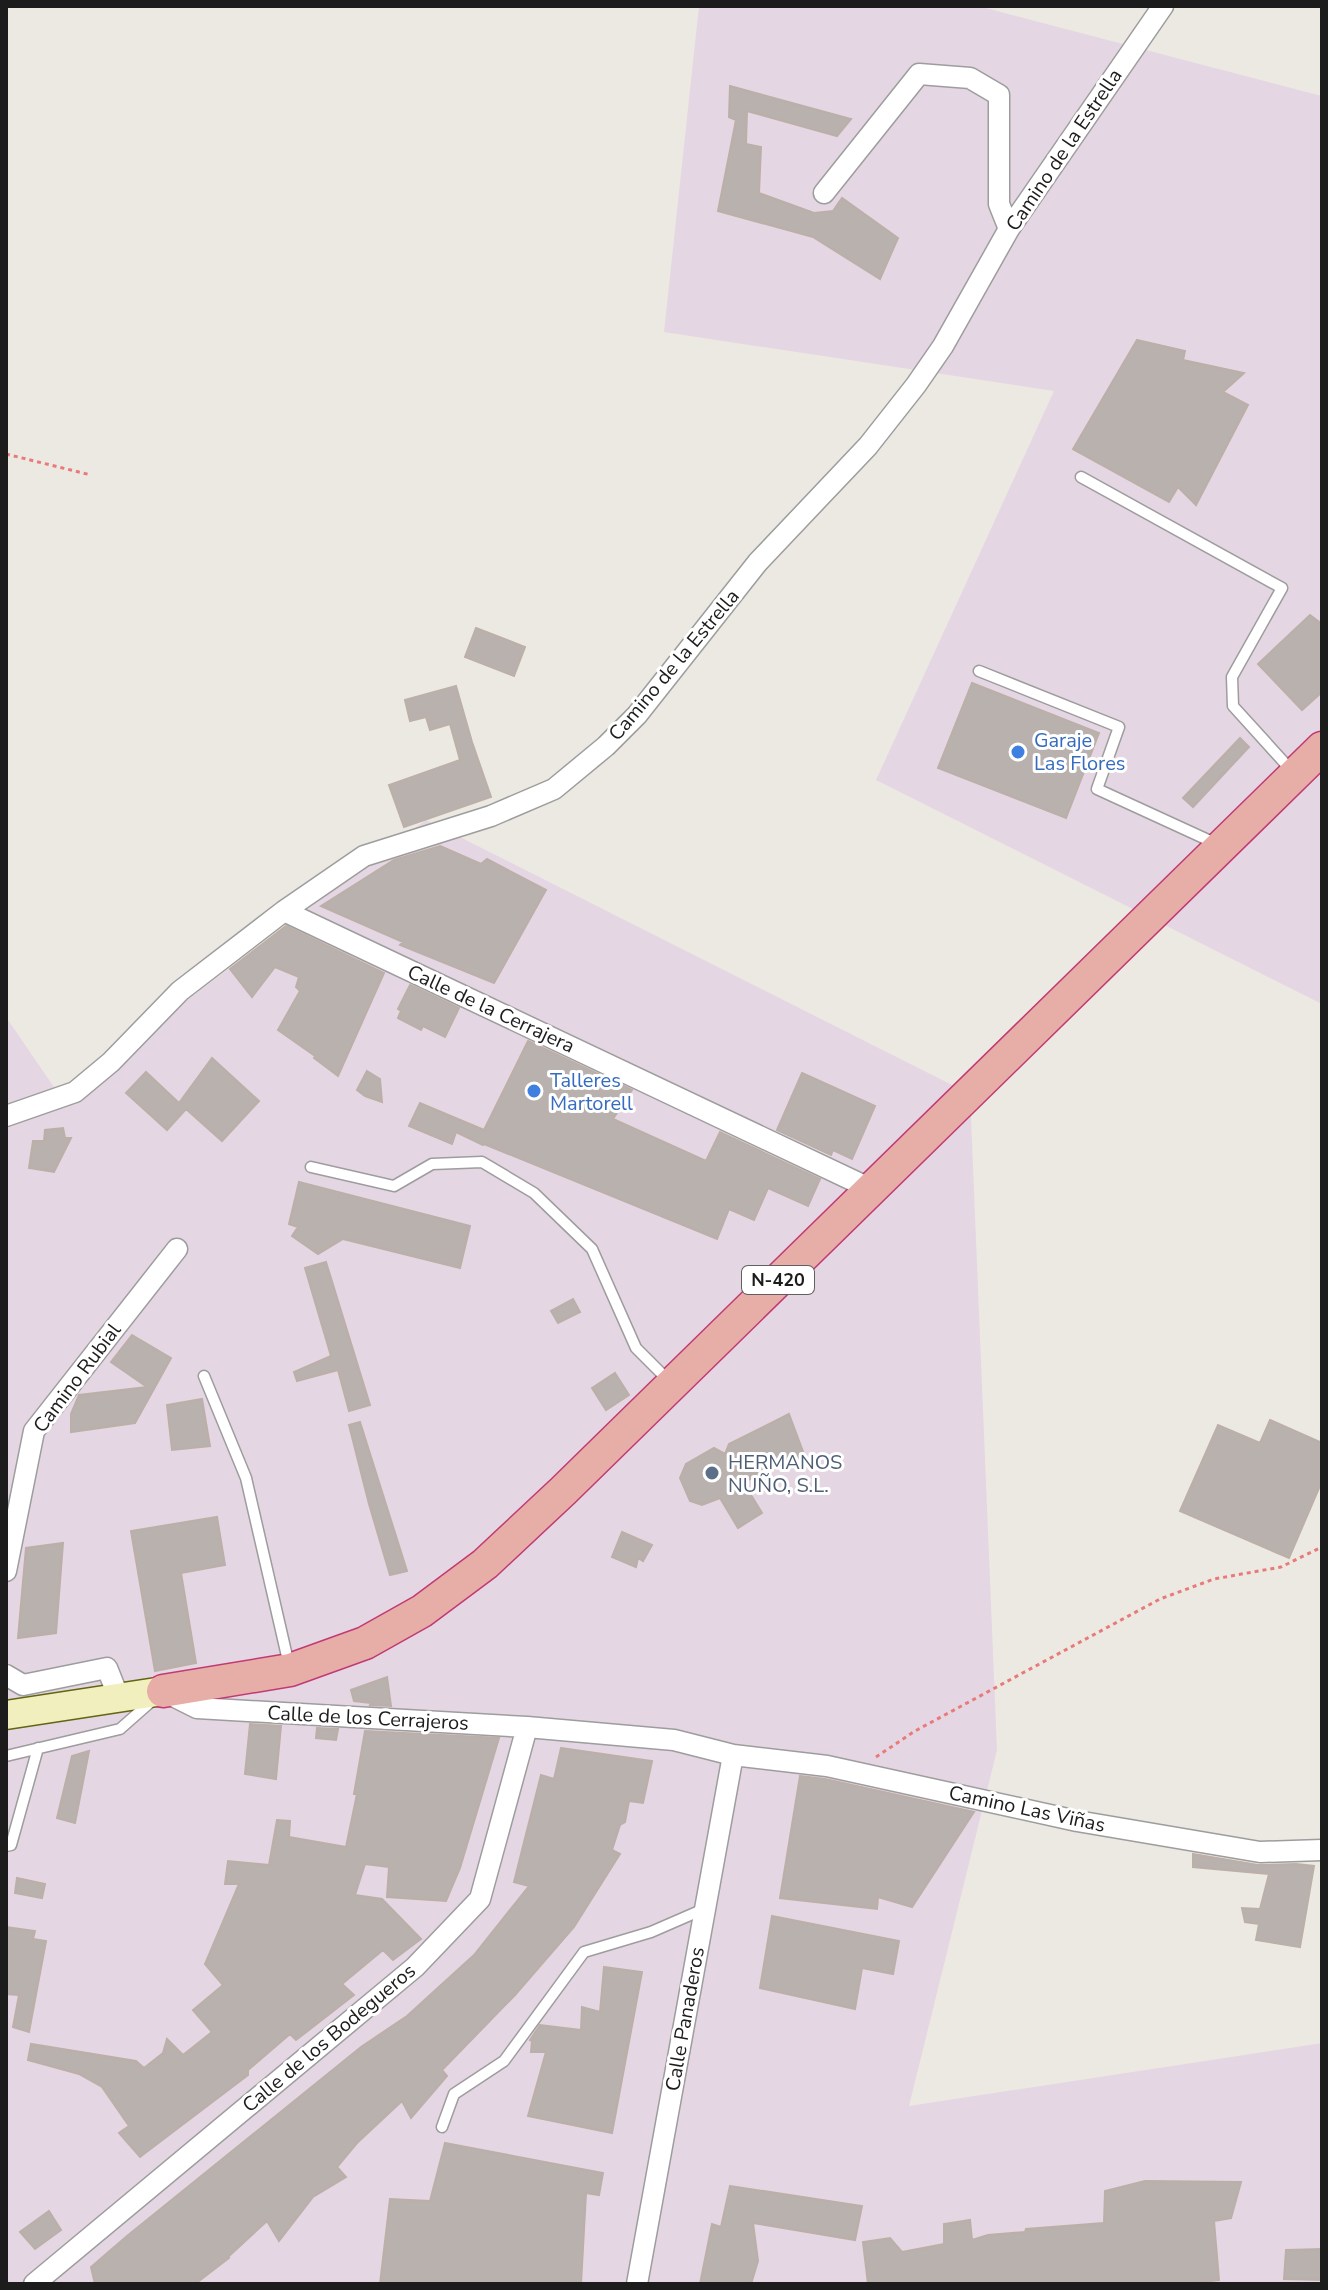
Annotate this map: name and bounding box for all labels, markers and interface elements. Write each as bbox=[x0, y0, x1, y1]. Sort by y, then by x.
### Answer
street label: Camino de la Estrella bbox=[1000, 64, 1128, 236]
street label: Camino de la Estrella bbox=[602, 583, 746, 747]
place label: Garaje Las Flores bbox=[1034, 727, 1125, 777]
marker: Garaje Las Flores bbox=[1009, 743, 1027, 761]
street label: Calle de la Cerrajera bbox=[403, 958, 579, 1060]
place label: Talleres Martorell bbox=[550, 1067, 633, 1117]
marker: Talleres Martorell bbox=[525, 1082, 543, 1100]
road number: N-420 bbox=[742, 1266, 814, 1294]
street label: Camino Rubial bbox=[27, 1318, 127, 1438]
place label: HERMANOS NUÑO, S.L. bbox=[728, 1449, 842, 1499]
marker: HERMANOS NUÑO, S.L. bbox=[703, 1464, 721, 1482]
street label: Calle de los Cerrajeros bbox=[267, 1699, 469, 1737]
street label: Camino Las Viñas bbox=[946, 1779, 1108, 1839]
street label: Calle Panaderos bbox=[659, 1945, 711, 2093]
street label: Calle de los Bodegueros bbox=[237, 1957, 421, 2119]

